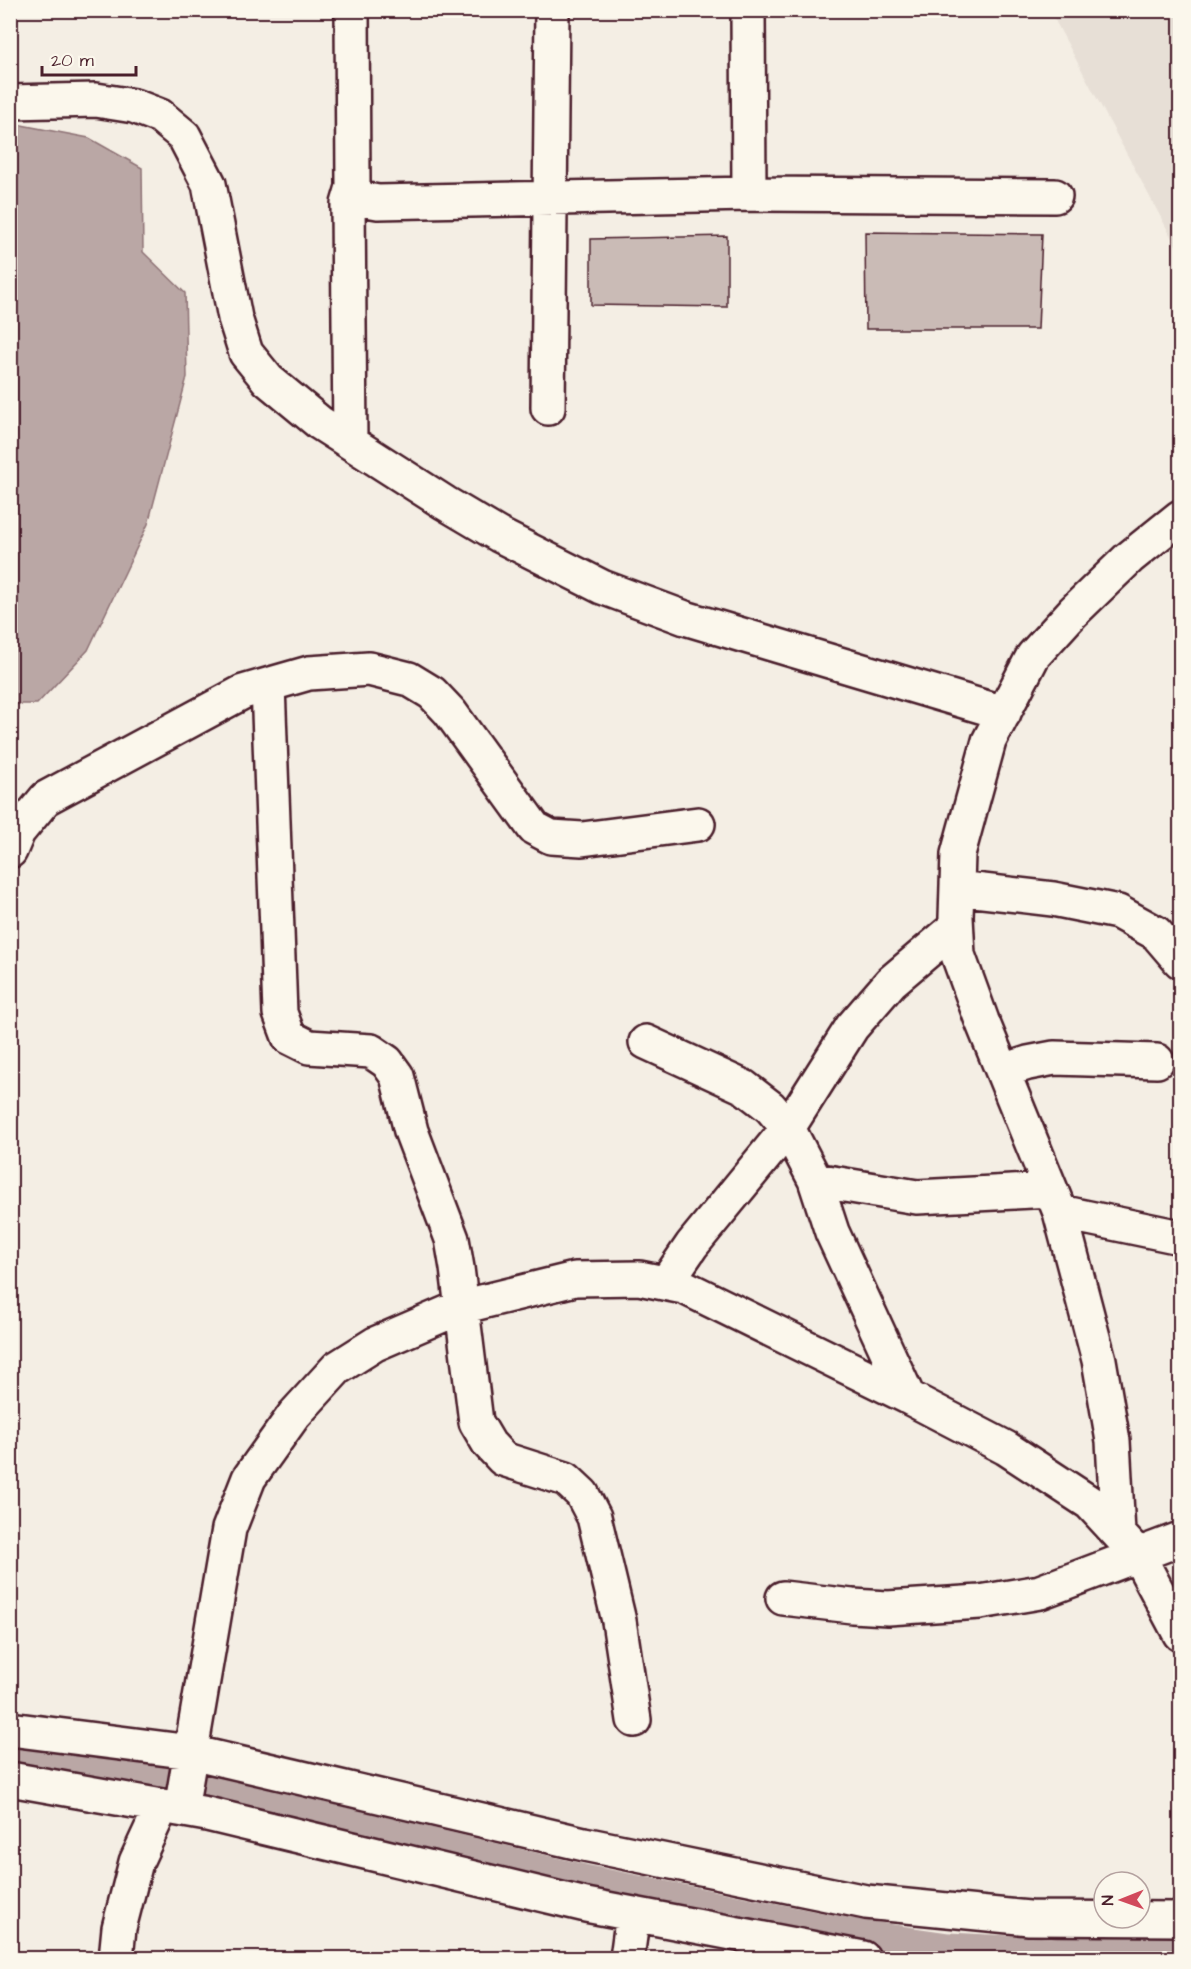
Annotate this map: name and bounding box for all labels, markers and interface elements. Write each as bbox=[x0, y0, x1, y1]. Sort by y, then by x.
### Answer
scale bar bbox=[42, 39, 136, 77]
text: 20 m bbox=[51, 48, 94, 73]
north arrow bbox=[1092, 1870, 1152, 1930]
text: N bbox=[1097, 1895, 1119, 1905]

